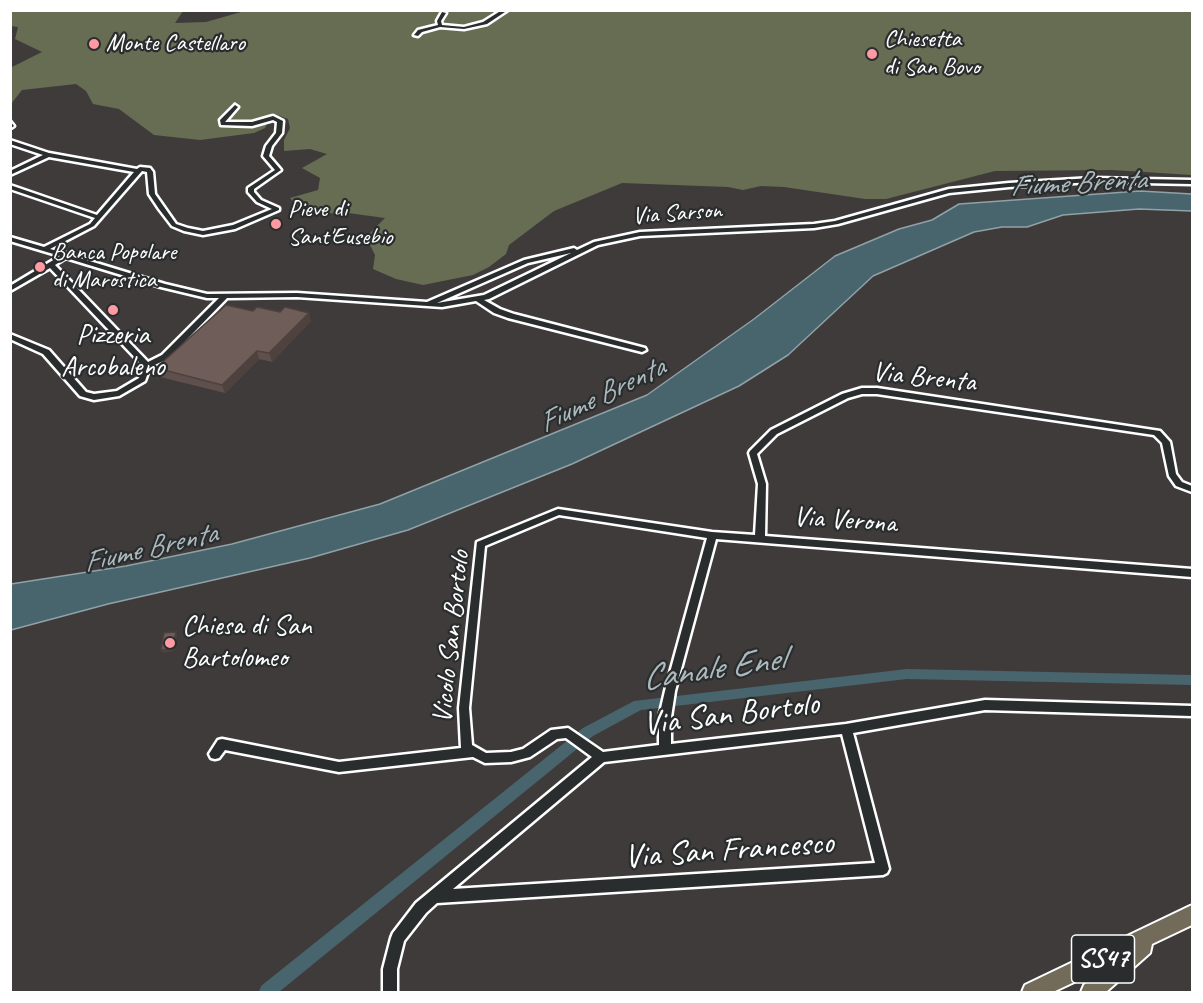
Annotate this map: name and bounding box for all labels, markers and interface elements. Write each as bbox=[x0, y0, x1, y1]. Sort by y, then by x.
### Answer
place label: Chiesetta di San Bovo bbox=[884, 26, 980, 82]
place label: Monte Castellaro bbox=[106, 30, 245, 58]
marker: Monte Castellaro bbox=[87, 37, 101, 51]
marker: Chiesetta di San Bovo bbox=[865, 47, 879, 61]
water label: Fiume Brenta bbox=[1009, 162, 1147, 206]
place label: Pieve di Sant'Eusebio bbox=[288, 196, 392, 252]
street label: Via Sarson bbox=[631, 197, 723, 231]
marker: Pieve di Sant'Eusebio bbox=[269, 217, 283, 231]
place label: Banca Popolare di Marostica bbox=[52, 239, 176, 295]
marker: Banca Popolare di Marostica bbox=[33, 260, 47, 274]
marker: Pizzeria Arcobaleno bbox=[106, 303, 120, 317]
place label: Pizzeria Arcobaleno bbox=[61, 319, 165, 385]
water label: Fiume Brenta bbox=[533, 350, 671, 442]
street label: Via Brenta bbox=[871, 356, 977, 400]
street label: Via Verona bbox=[792, 501, 898, 541]
water label: Fiume Brenta bbox=[80, 516, 220, 582]
street label: Vicolo San Bortolo bbox=[426, 549, 478, 725]
place label: Chiesa di San Bartolomeo bbox=[182, 610, 312, 676]
marker: Chiesa di San Bartolomeo bbox=[163, 636, 177, 650]
water label: Canale Enel bbox=[639, 639, 787, 701]
street label: Via San Bortolo bbox=[641, 685, 821, 745]
street label: Via San Francesco bbox=[623, 824, 835, 878]
road number: SS47 bbox=[1072, 935, 1134, 983]

